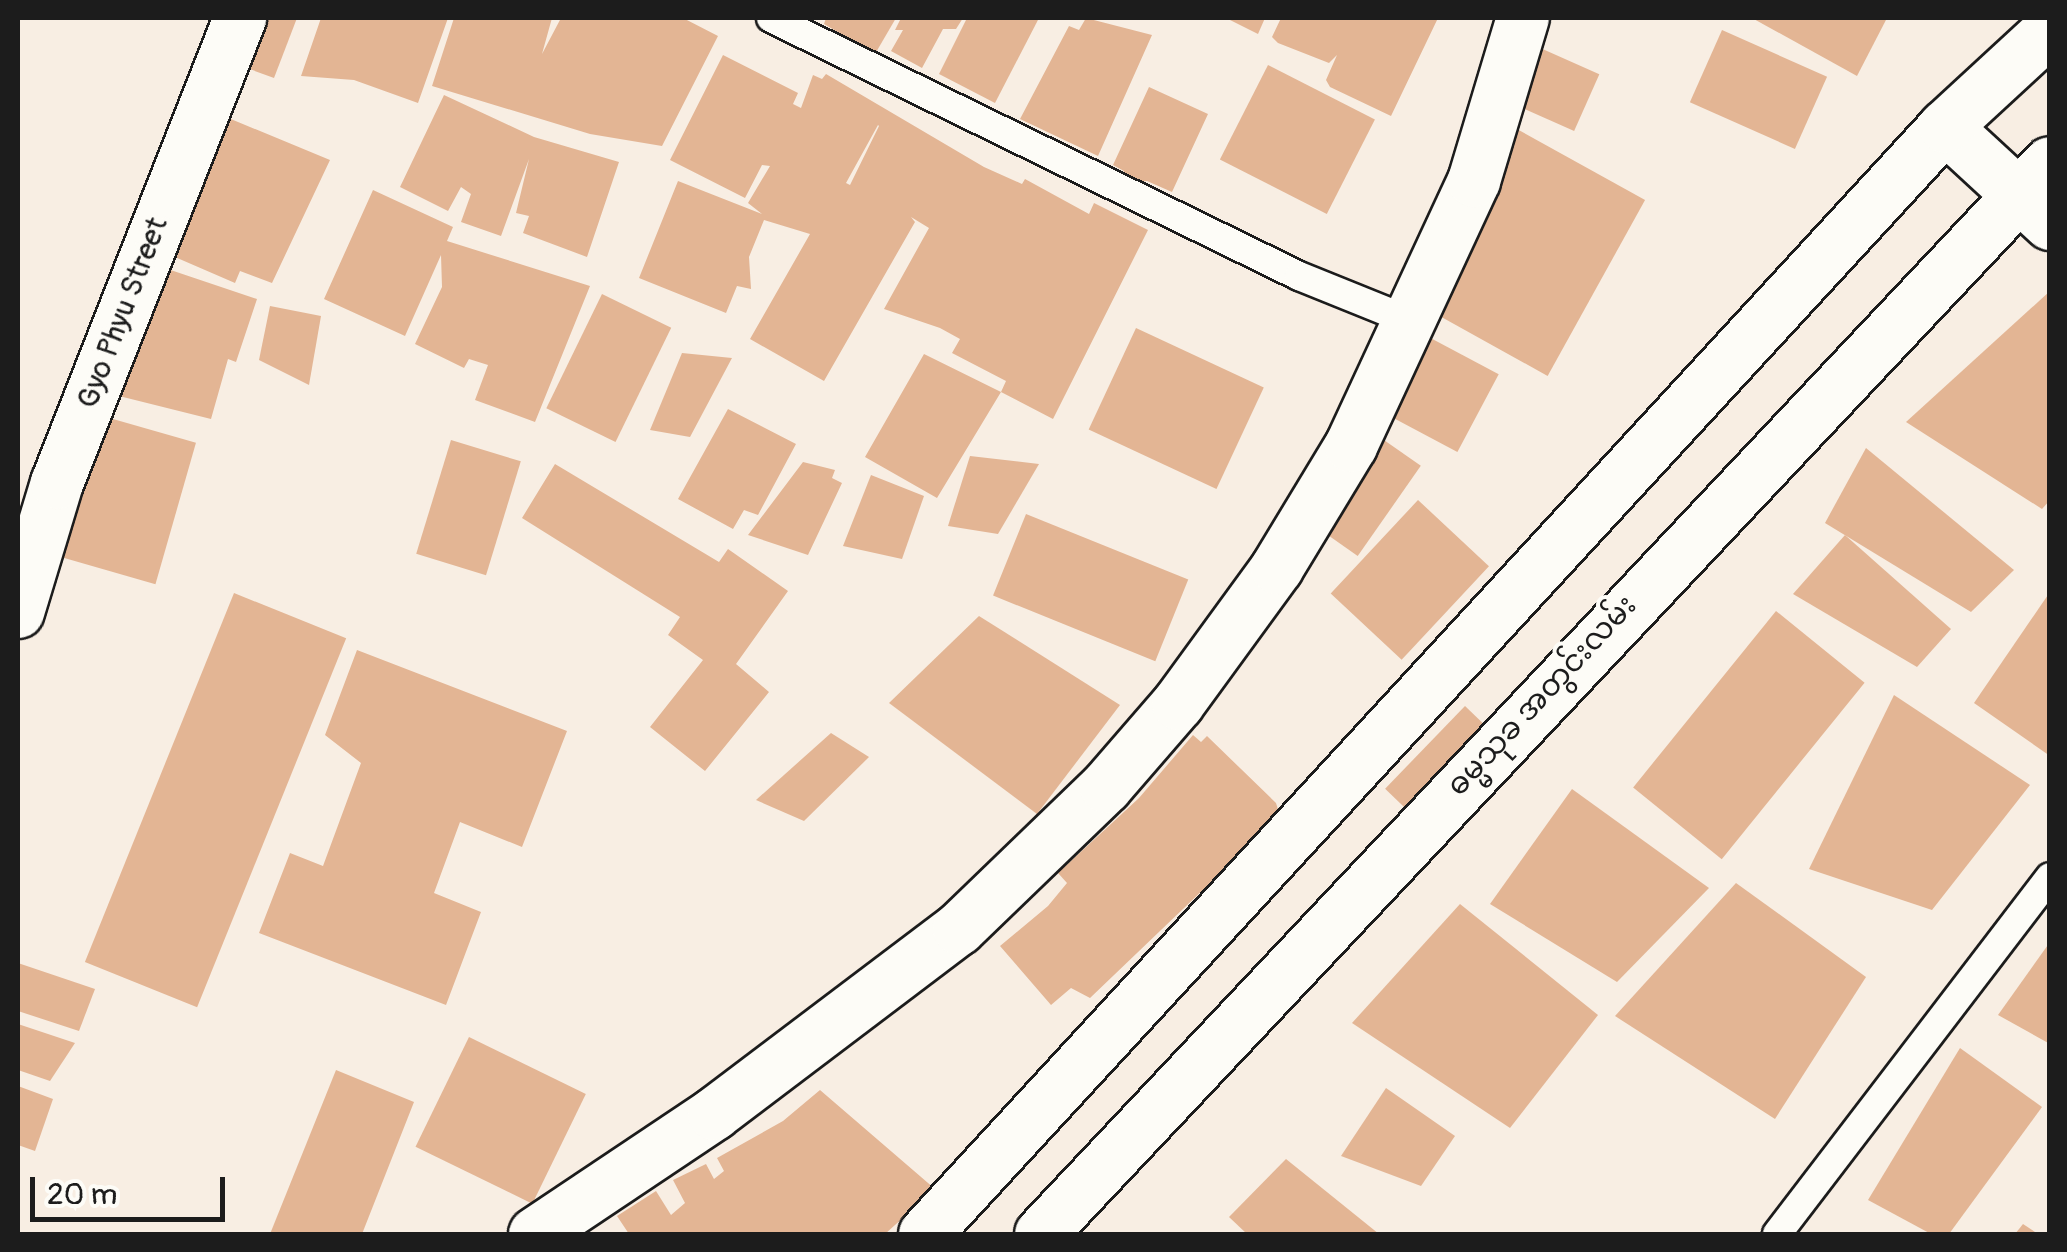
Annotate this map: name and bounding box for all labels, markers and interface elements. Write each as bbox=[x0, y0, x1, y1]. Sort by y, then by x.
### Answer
street label: Gyo Phyu Street bbox=[70, 212, 176, 414]
street label: ဓမ္မသုခ အတွင်းလမ်း bbox=[1440, 588, 1644, 804]
scale bar bbox=[35, 1157, 230, 1219]
text: 20 m bbox=[47, 1176, 117, 1213]

